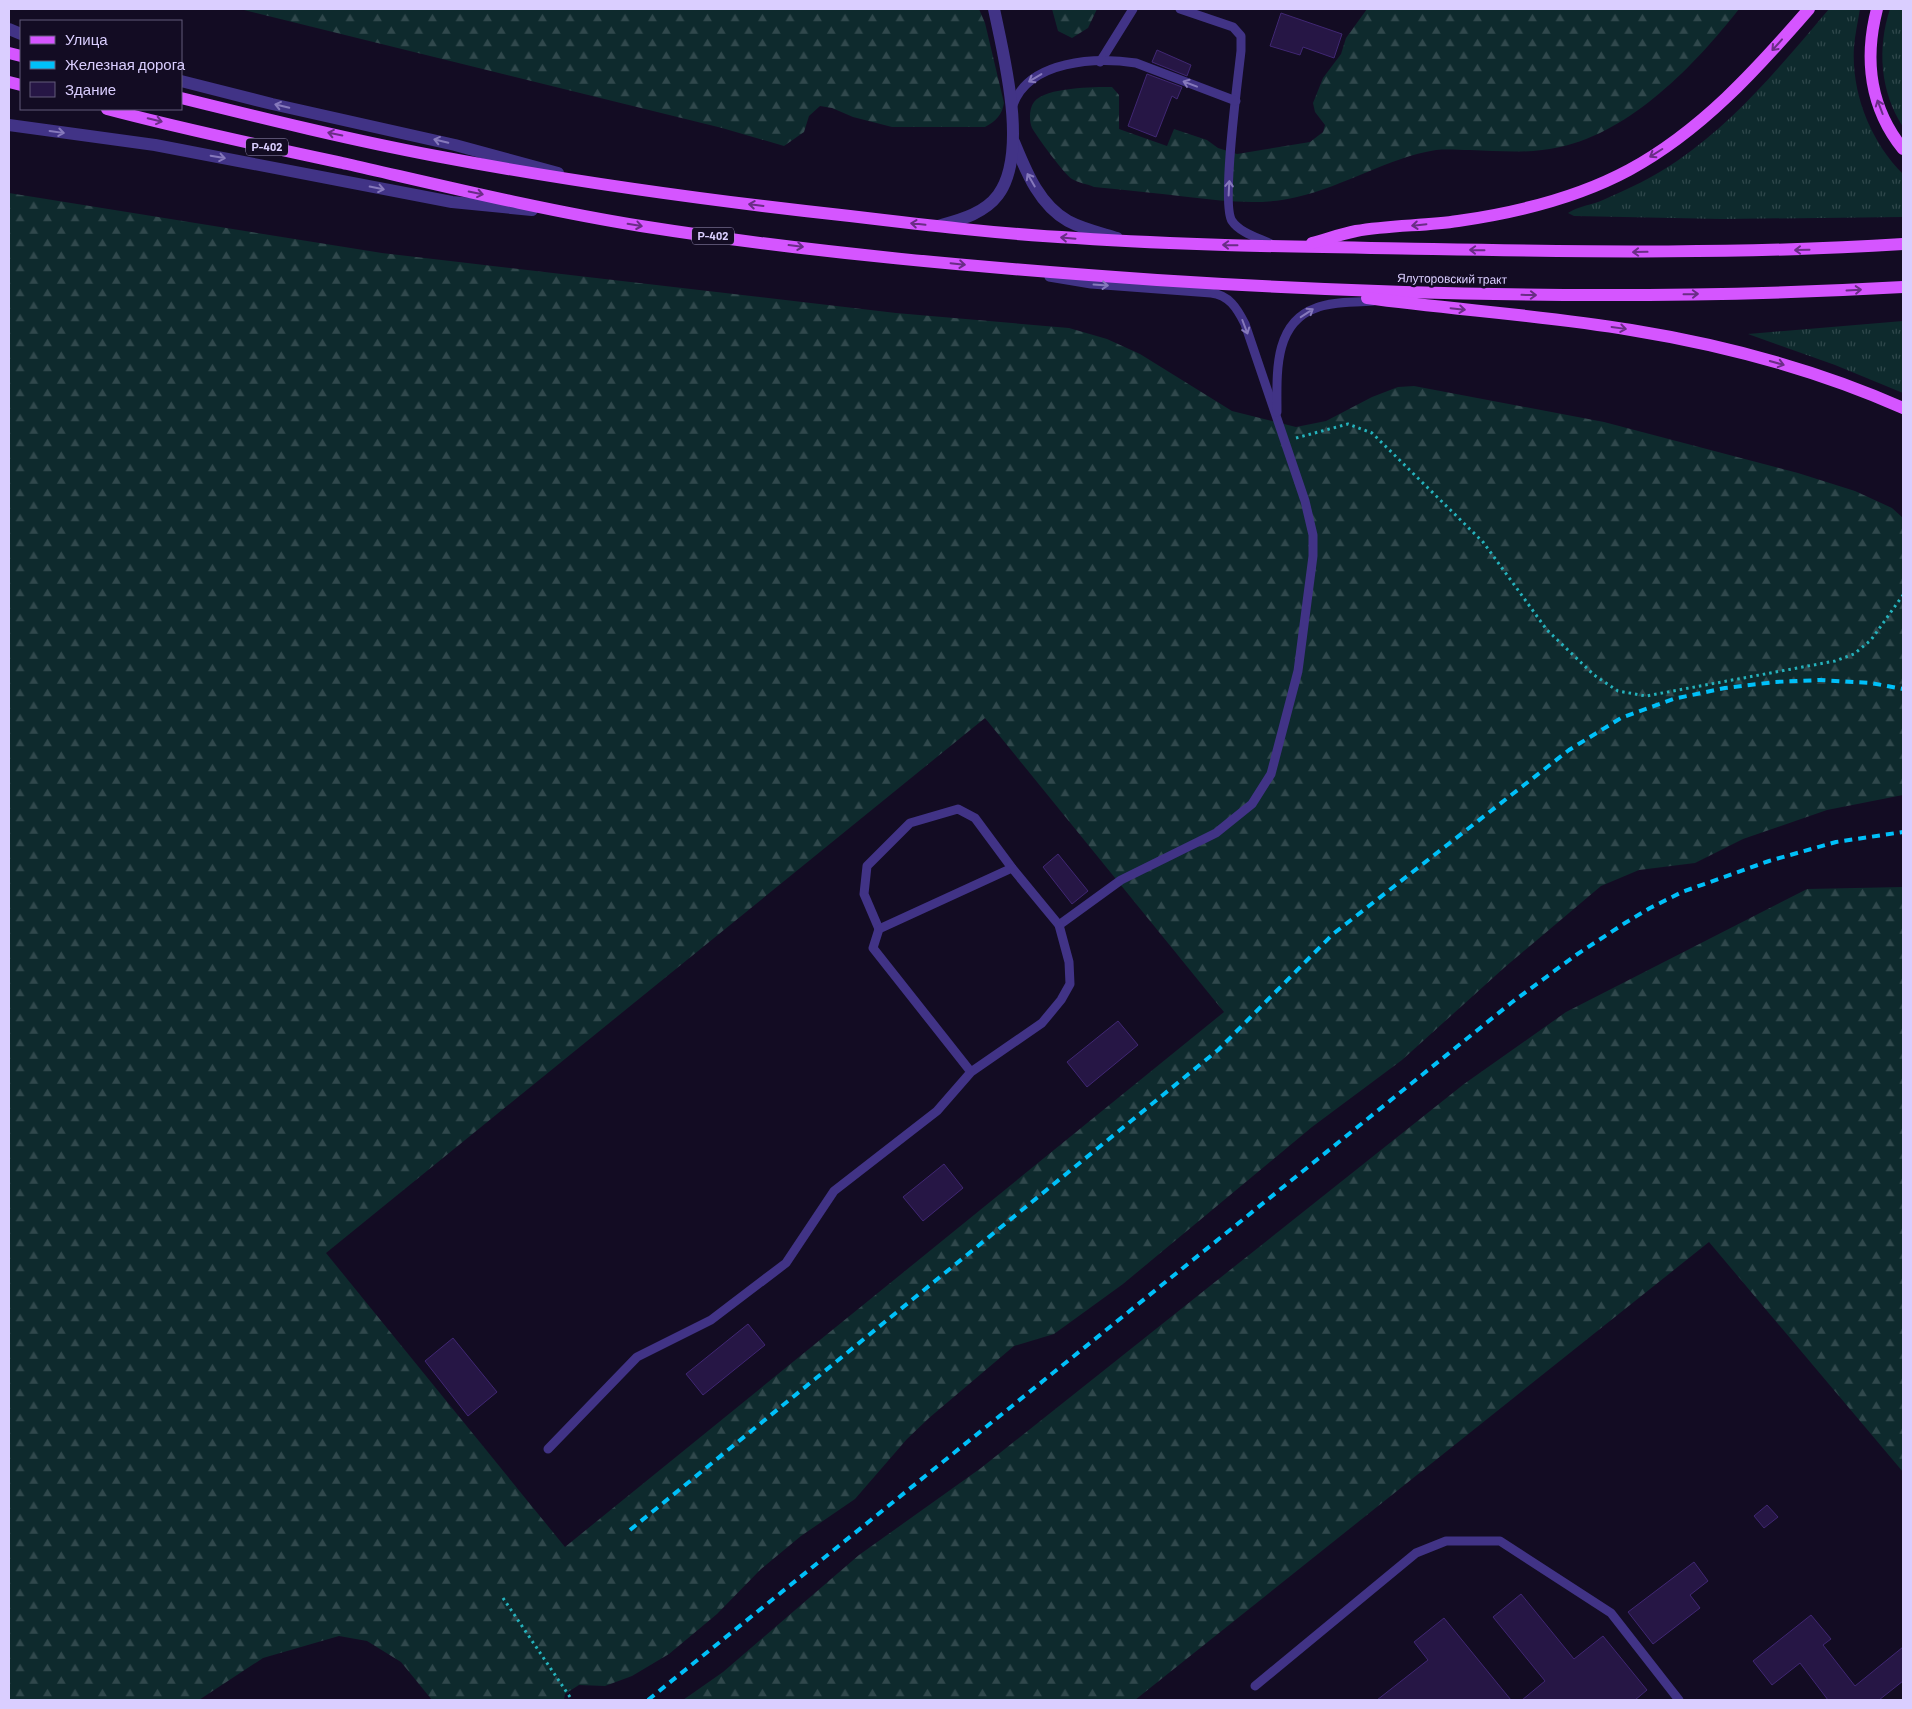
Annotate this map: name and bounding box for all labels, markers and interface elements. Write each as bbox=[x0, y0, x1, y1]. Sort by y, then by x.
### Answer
legend bbox=[20, 20, 182, 110]
text: Улица bbox=[65, 30, 108, 48]
one-way arrow bbox=[1771, 39, 1783, 52]
text: Железная дорога bbox=[65, 55, 186, 73]
one-way arrow bbox=[1028, 73, 1042, 83]
one-way arrow bbox=[1183, 79, 1198, 88]
text: Здание bbox=[65, 80, 116, 98]
one-way arrow bbox=[1875, 100, 1884, 115]
one-way arrow bbox=[275, 101, 291, 110]
one-way arrow bbox=[146, 116, 162, 125]
one-way arrow bbox=[49, 127, 65, 137]
one-way arrow bbox=[328, 129, 344, 138]
one-way arrow bbox=[434, 136, 450, 145]
road number: Р-402 bbox=[246, 138, 288, 156]
one-way arrow bbox=[1649, 149, 1663, 159]
one-way arrow bbox=[209, 152, 225, 162]
one-way arrow bbox=[1025, 173, 1035, 187]
one-way arrow bbox=[1224, 180, 1233, 196]
one-way arrow bbox=[369, 183, 385, 193]
one-way arrow bbox=[467, 188, 483, 198]
one-way arrow bbox=[748, 200, 764, 210]
one-way arrow bbox=[910, 219, 926, 229]
one-way arrow bbox=[627, 220, 643, 230]
one-way arrow bbox=[1411, 220, 1427, 230]
road number: Р-402 bbox=[692, 228, 734, 245]
one-way arrow bbox=[1060, 233, 1076, 242]
one-way arrow bbox=[788, 241, 804, 251]
one-way arrow bbox=[1222, 241, 1238, 250]
one-way arrow bbox=[1469, 245, 1486, 255]
one-way arrow bbox=[1794, 245, 1810, 255]
one-way arrow bbox=[1632, 247, 1648, 257]
one-way arrow bbox=[949, 260, 965, 269]
street label: Ялуторовский тракт bbox=[1397, 270, 1508, 287]
one-way arrow bbox=[1092, 281, 1108, 290]
one-way arrow bbox=[1845, 285, 1861, 294]
one-way arrow bbox=[1683, 289, 1699, 299]
one-way arrow bbox=[1520, 290, 1537, 300]
one-way arrow bbox=[1449, 304, 1465, 314]
one-way arrow bbox=[1300, 308, 1314, 319]
one-way arrow bbox=[1241, 319, 1251, 334]
one-way arrow bbox=[1611, 323, 1627, 333]
one-way arrow bbox=[1769, 358, 1785, 368]

